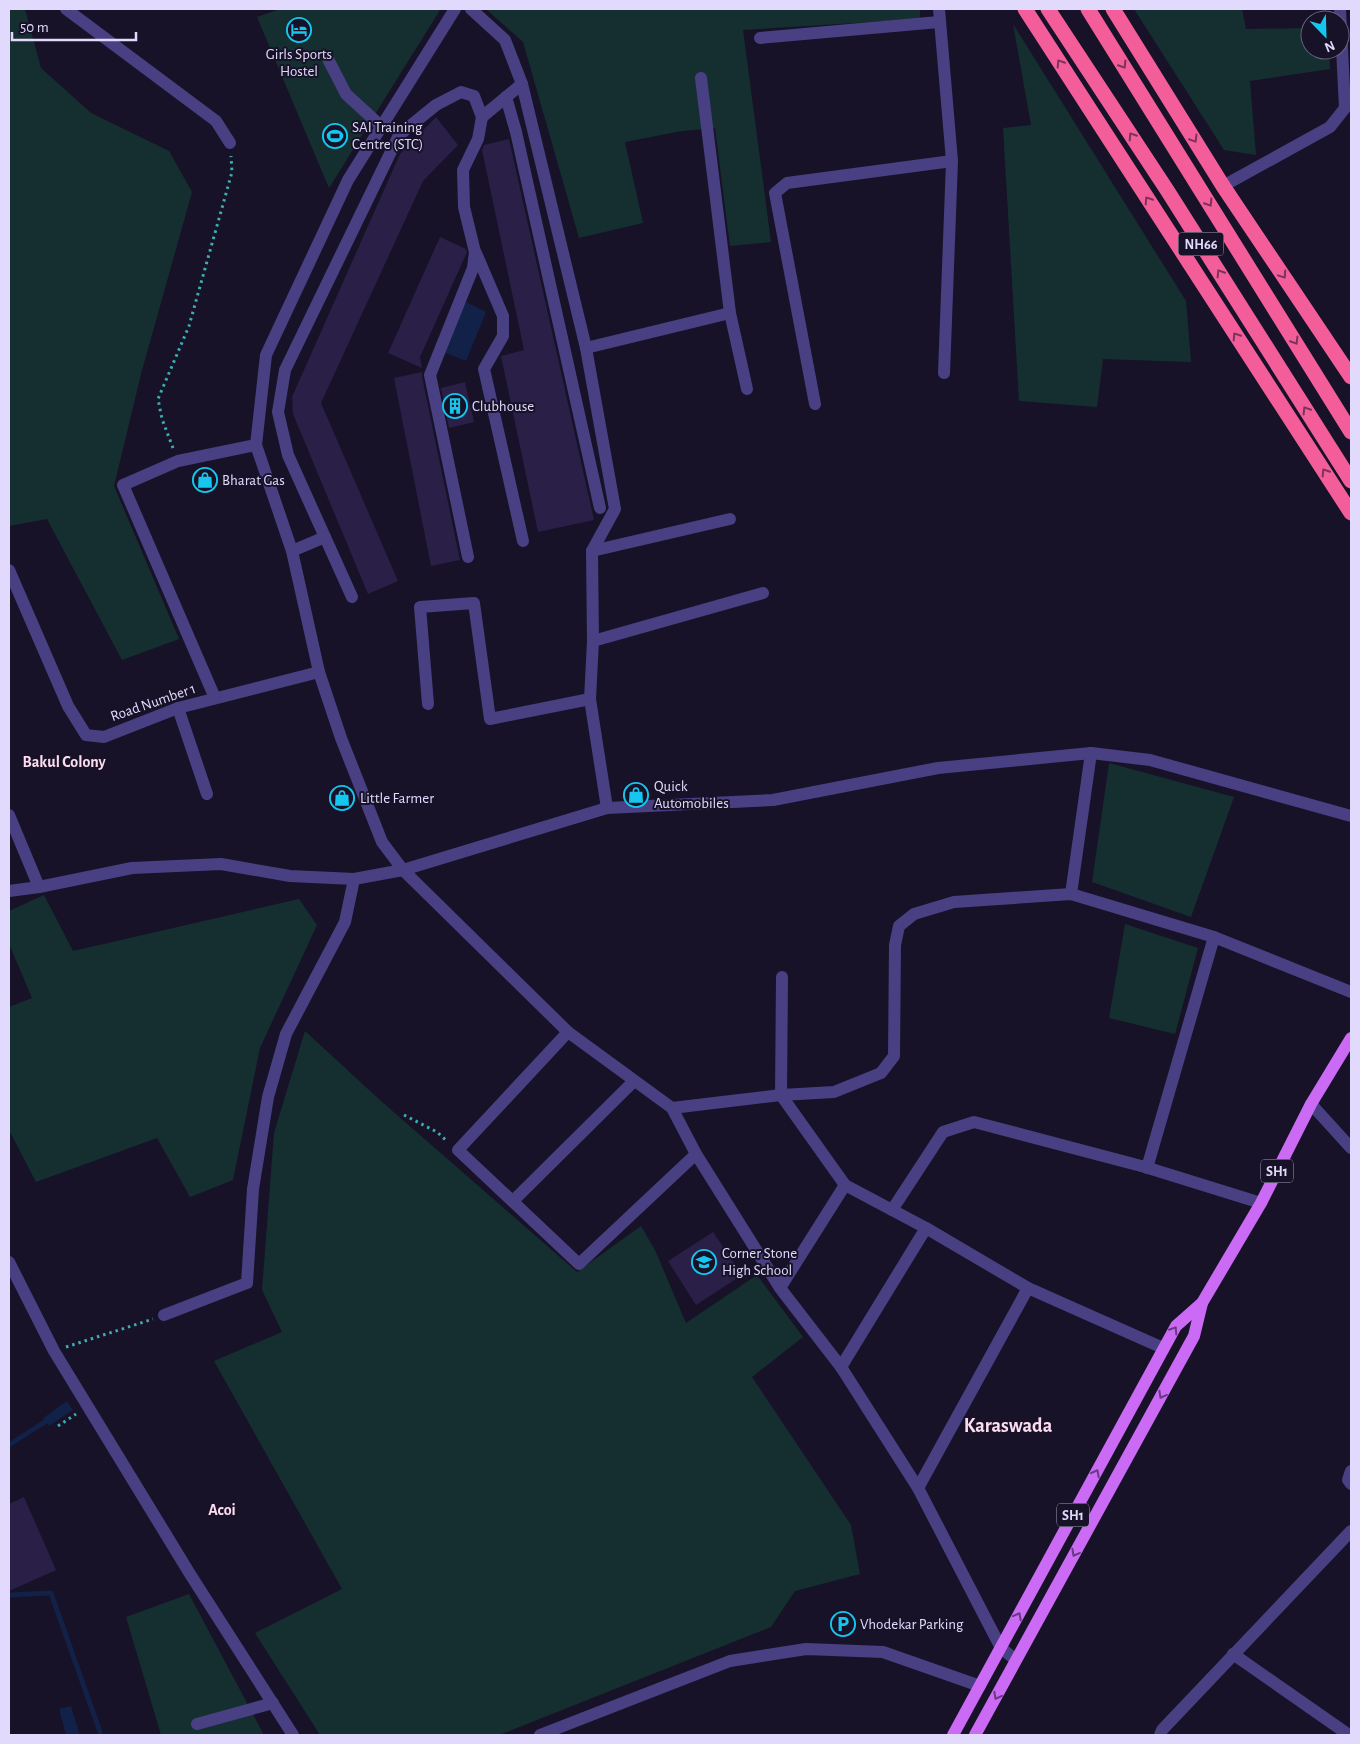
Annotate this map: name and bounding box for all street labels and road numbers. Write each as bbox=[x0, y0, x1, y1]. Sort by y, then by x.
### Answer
road number: NH66 bbox=[1178, 232, 1224, 255]
street label: Road Number 1 bbox=[109, 681, 198, 724]
road number: SH1 bbox=[1261, 1160, 1293, 1182]
road number: SH1 bbox=[1057, 1504, 1089, 1526]

